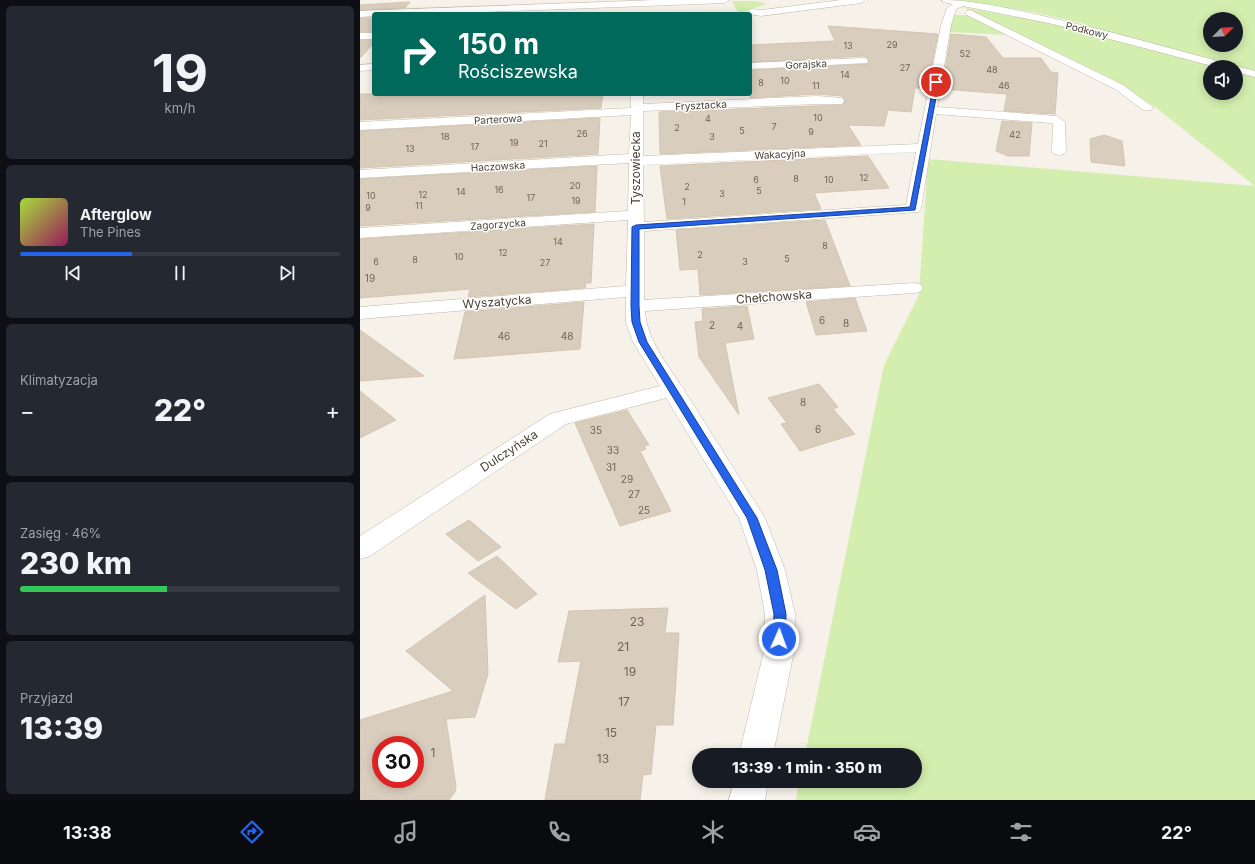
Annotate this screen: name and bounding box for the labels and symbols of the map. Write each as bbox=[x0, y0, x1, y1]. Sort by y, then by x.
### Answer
north arrow bbox=[1203, 12, 1243, 52]
street label: Podkowy bbox=[1065, 19, 1110, 41]
house number: 29 bbox=[886, 39, 898, 50]
house number: 13 bbox=[843, 40, 853, 51]
house number: 52 bbox=[960, 48, 970, 59]
street label: Gorajska bbox=[785, 57, 827, 71]
house number: 27 bbox=[900, 62, 910, 73]
house number: 48 bbox=[986, 64, 998, 75]
pin bbox=[919, 65, 953, 99]
house number: 14 bbox=[840, 69, 850, 80]
house number: 10 bbox=[780, 75, 790, 86]
house number: 8 bbox=[758, 77, 764, 88]
house number: 11 bbox=[812, 80, 820, 91]
house number: 46 bbox=[998, 80, 1010, 91]
street label: Frysztacka bbox=[675, 98, 727, 112]
street label: Parterowa bbox=[474, 112, 522, 126]
house number: 10 bbox=[813, 112, 823, 123]
house number: 4 bbox=[705, 113, 711, 124]
house number: 7 bbox=[771, 121, 777, 132]
house number: 2 bbox=[674, 122, 680, 133]
house number: 5 bbox=[739, 125, 745, 136]
house number: 9 bbox=[808, 126, 814, 137]
house number: 26 bbox=[576, 128, 588, 139]
house number: 42 bbox=[1009, 129, 1021, 140]
house number: 18 bbox=[440, 131, 450, 142]
street label: Tyszowiecka bbox=[628, 131, 643, 205]
house number: 3 bbox=[709, 131, 715, 142]
house number: 19 bbox=[509, 137, 519, 148]
house number: 21 bbox=[538, 138, 548, 149]
house number: 17 bbox=[471, 141, 479, 152]
house number: 13 bbox=[405, 143, 415, 154]
street label: Wakacyjna bbox=[754, 147, 806, 161]
street label: Haczowska bbox=[471, 159, 525, 173]
house number: 12 bbox=[859, 172, 869, 183]
house number: 8 bbox=[793, 173, 799, 184]
house number: 6 bbox=[753, 174, 759, 185]
house number: 10 bbox=[824, 174, 834, 185]
house number: 20 bbox=[569, 180, 581, 191]
house number: 2 bbox=[684, 181, 690, 192]
house number: 16 bbox=[494, 184, 504, 195]
house number: 5 bbox=[756, 185, 762, 196]
house number: 14 bbox=[456, 186, 466, 197]
house number: 3 bbox=[719, 188, 725, 199]
house number: 12 bbox=[418, 189, 428, 200]
house number: 10 bbox=[366, 190, 376, 201]
house number: 17 bbox=[527, 192, 535, 203]
house number: 19 bbox=[571, 195, 581, 206]
house number: 1 bbox=[682, 196, 686, 207]
house number: 11 bbox=[415, 200, 423, 211]
house number: 9 bbox=[365, 202, 371, 213]
street label: Zagorzycka bbox=[470, 216, 526, 232]
house number: 14 bbox=[553, 236, 563, 247]
house number: 8 bbox=[822, 240, 828, 251]
house number: 12 bbox=[498, 247, 508, 258]
house number: 2 bbox=[697, 249, 703, 260]
house number: 10 bbox=[454, 251, 464, 262]
house number: 5 bbox=[784, 253, 790, 264]
house number: 8 bbox=[412, 254, 418, 265]
house number: 6 bbox=[373, 256, 379, 267]
house number: 3 bbox=[742, 256, 748, 267]
house number: 27 bbox=[540, 257, 550, 268]
house number: 19 bbox=[365, 272, 375, 284]
street label: Chełchowska bbox=[735, 286, 812, 307]
street label: Wyszatycka bbox=[462, 292, 532, 311]
house number: 6 bbox=[819, 314, 825, 326]
house number: 8 bbox=[843, 317, 849, 329]
house number: 2 bbox=[709, 319, 715, 331]
house number: 4 bbox=[737, 320, 743, 332]
house number: 46 bbox=[498, 330, 510, 342]
house number: 48 bbox=[561, 330, 573, 342]
house number: 8 bbox=[800, 396, 806, 408]
house number: 6 bbox=[815, 423, 821, 435]
house number: 35 bbox=[590, 424, 602, 436]
street label: Dulczyńska bbox=[477, 426, 540, 475]
house number: 33 bbox=[607, 444, 619, 456]
house number: 31 bbox=[606, 461, 616, 473]
house number: 29 bbox=[621, 473, 633, 485]
house number: 27 bbox=[628, 488, 640, 500]
house number: 25 bbox=[638, 504, 650, 516]
house number: 23 bbox=[630, 614, 644, 629]
position arrow bbox=[758, 618, 800, 660]
house number: 21 bbox=[617, 639, 629, 654]
house number: 19 bbox=[624, 664, 636, 679]
house number: 17 bbox=[618, 694, 630, 709]
house number: 15 bbox=[605, 725, 617, 740]
speed limit sign: 30 bbox=[372, 736, 424, 788]
house number: 1 bbox=[431, 745, 435, 760]
house number: 13 bbox=[597, 751, 609, 766]

